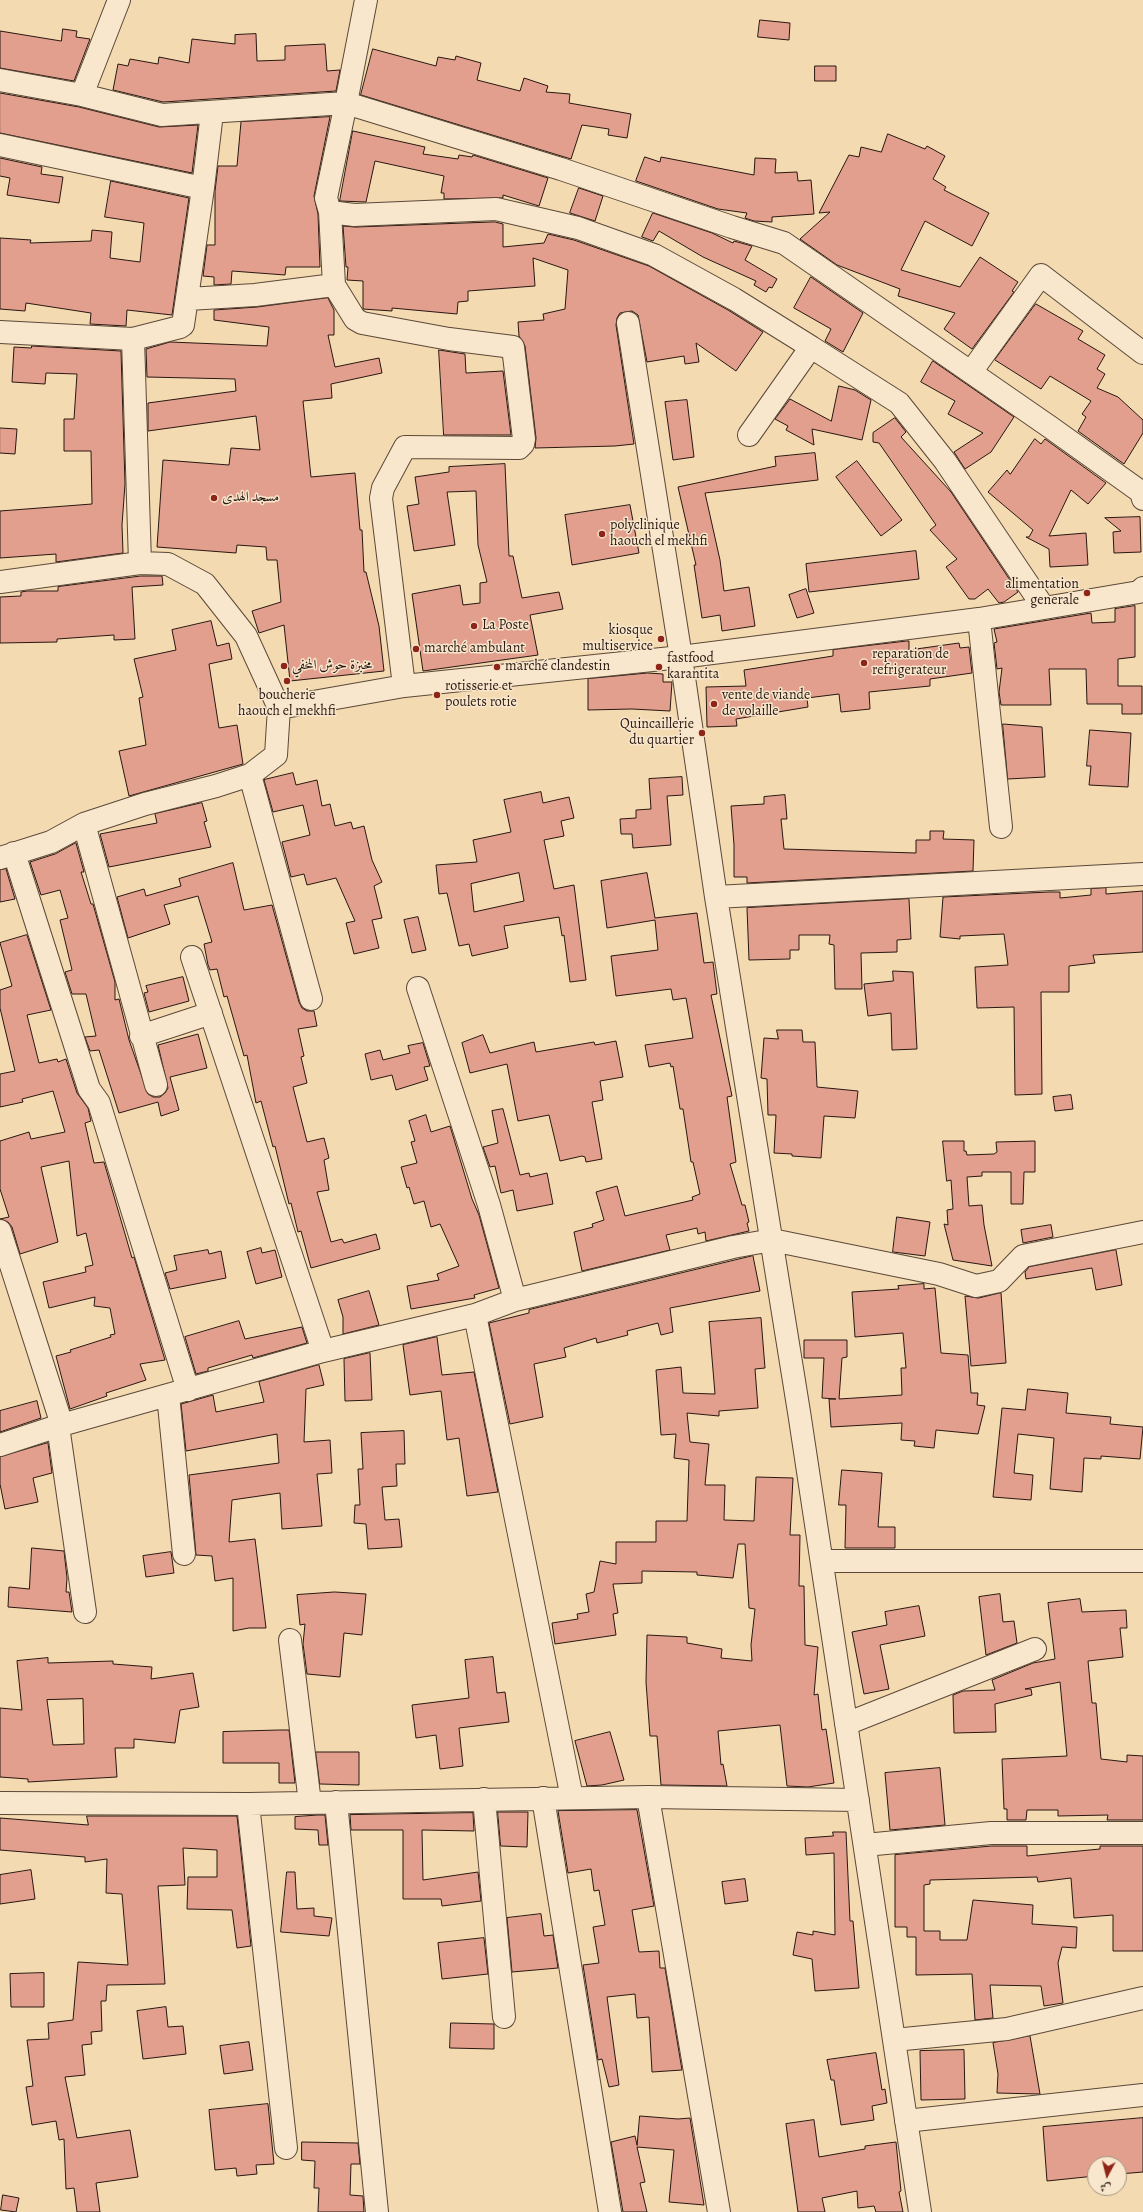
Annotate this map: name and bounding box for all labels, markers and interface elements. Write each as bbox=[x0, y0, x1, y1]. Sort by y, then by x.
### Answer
place label: مسجد الهدى bbox=[222, 490, 279, 506]
marker: مسجد الهدى bbox=[209, 493, 219, 503]
place label: polyclinique haouch el mekhfi bbox=[610, 518, 708, 550]
marker: polyclinique haouch el mekhfi bbox=[597, 529, 607, 539]
place label: alimentation generale bbox=[1005, 577, 1079, 610]
marker: alimentation generale bbox=[1082, 588, 1092, 598]
place label: La Poste bbox=[482, 618, 529, 634]
marker: La Poste bbox=[469, 621, 479, 631]
place label: kiosque multiservice bbox=[582, 623, 653, 656]
marker: kiosque multiservice bbox=[656, 634, 666, 644]
place label: marché ambulant bbox=[424, 641, 525, 657]
marker: marché ambulant bbox=[411, 644, 421, 654]
place label: reparation de refrigerateur bbox=[872, 647, 949, 680]
place label: fastfood karantita bbox=[667, 651, 719, 684]
place label: مخبزة حوش المخفي bbox=[292, 658, 373, 674]
marker: reparation de refrigerateur bbox=[859, 658, 869, 668]
place label: marché clandestin bbox=[505, 659, 610, 675]
marker: مخبزة حوش المخفي bbox=[279, 661, 289, 671]
marker: marché clandestin bbox=[492, 662, 502, 672]
marker: fastfood karantita bbox=[654, 662, 664, 672]
marker: boucherie haouch el mekhfi bbox=[282, 676, 292, 686]
place label: rotisserie et poulets rotie bbox=[445, 679, 517, 712]
place label: boucherie haouch el mekhfi bbox=[238, 688, 336, 720]
place label: vente de viande de volaille bbox=[722, 688, 810, 720]
marker: rotisserie et poulets rotie bbox=[432, 690, 442, 700]
marker: vente de viande de volaille bbox=[709, 699, 719, 709]
place label: Quincaillerie du quartier bbox=[620, 717, 694, 750]
marker: Quincaillerie du quartier bbox=[697, 728, 707, 738]
north arrow bbox=[1087, 2156, 1127, 2196]
text: ش bbox=[1099, 2179, 1112, 2196]

